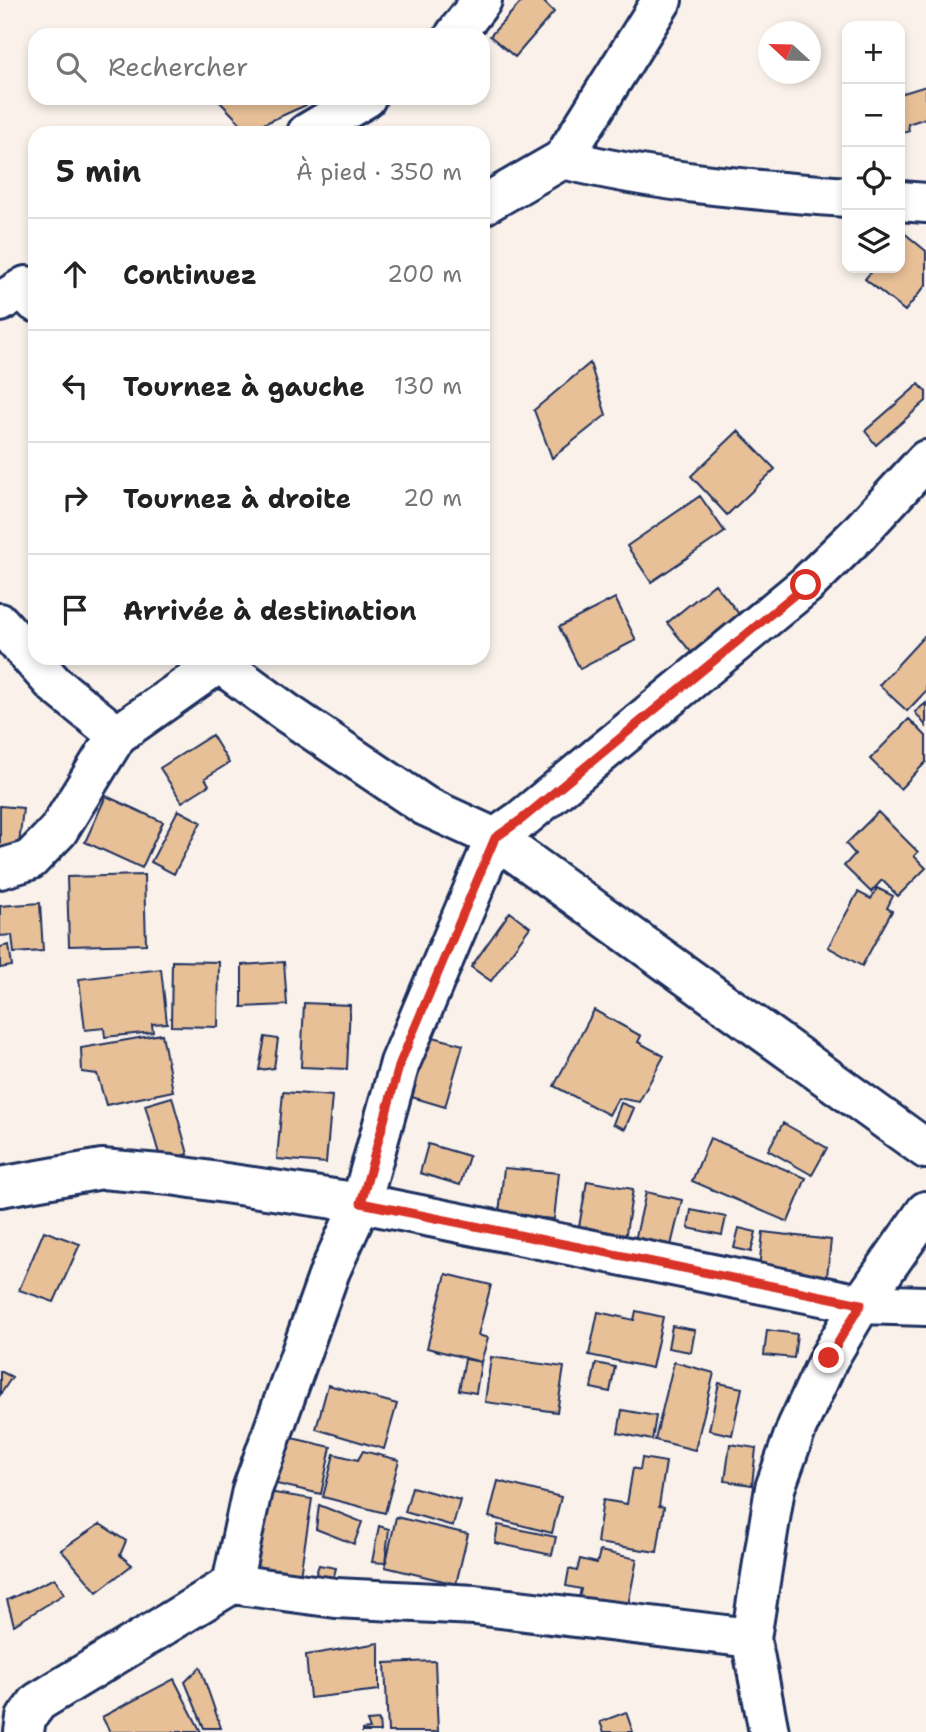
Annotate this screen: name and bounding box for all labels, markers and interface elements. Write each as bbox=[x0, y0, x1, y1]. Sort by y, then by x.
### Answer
north arrow bbox=[758, 21, 821, 84]
map controls bbox=[842, 21, 905, 273]
button: + bbox=[842, 21, 905, 84]
search box bbox=[28, 28, 490, 105]
icon: search bbox=[52, 48, 90, 86]
text: Rechercher bbox=[108, 49, 248, 84]
button: − bbox=[842, 84, 905, 147]
button: locate bbox=[842, 147, 905, 210]
text: 5 min bbox=[56, 151, 141, 192]
text: À pied · 350 m bbox=[296, 157, 462, 187]
button: layers bbox=[842, 210, 905, 273]
icon: ahead bbox=[56, 255, 94, 293]
text: Continuez bbox=[123, 257, 257, 292]
text: 200 m bbox=[387, 259, 462, 289]
icon: left bbox=[56, 367, 94, 405]
text: Tournez à gauche bbox=[123, 369, 365, 404]
text: 130 m bbox=[394, 371, 462, 401]
icon: right bbox=[56, 479, 94, 517]
text: Tournez à droite bbox=[123, 481, 351, 516]
text: 20 m bbox=[403, 483, 462, 513]
route start bbox=[790, 569, 821, 600]
icon: arrive bbox=[56, 591, 94, 629]
text: Arrivée à destination bbox=[123, 593, 417, 628]
route end bbox=[813, 1342, 844, 1373]

